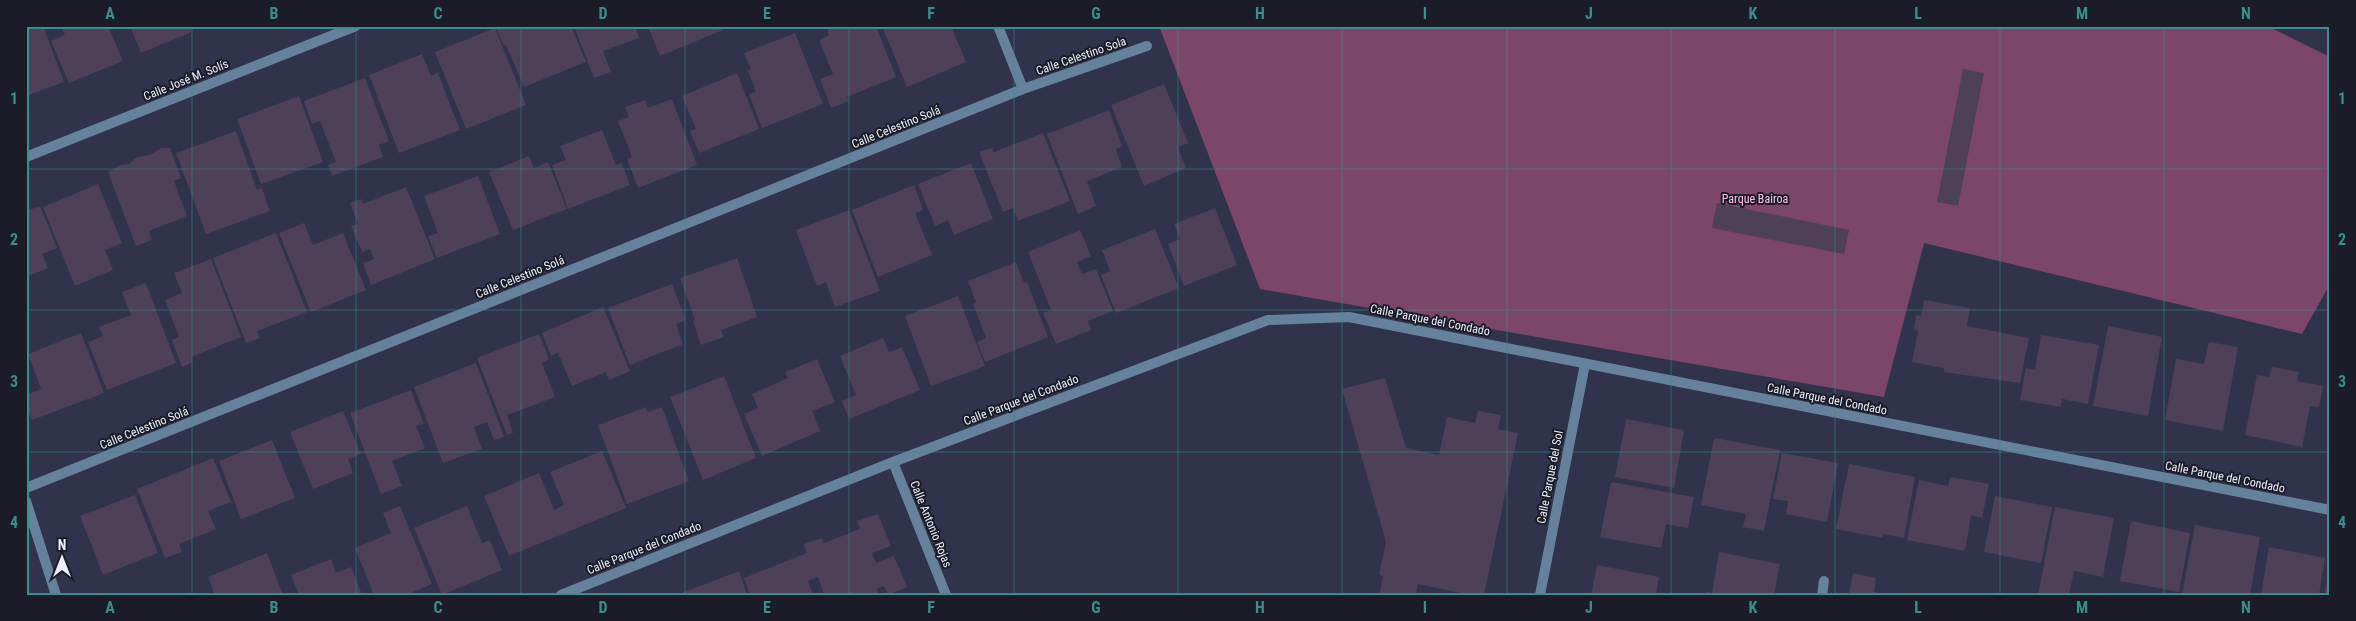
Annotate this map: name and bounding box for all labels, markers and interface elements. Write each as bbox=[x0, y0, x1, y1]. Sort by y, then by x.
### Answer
text: A bbox=[105, 4, 115, 23]
text: B bbox=[270, 4, 279, 23]
text: C bbox=[433, 4, 443, 23]
text: D bbox=[598, 4, 608, 23]
text: E bbox=[763, 4, 771, 23]
text: F bbox=[927, 4, 935, 23]
text: G bbox=[1091, 4, 1101, 23]
text: H bbox=[1255, 4, 1265, 23]
text: I bbox=[1423, 4, 1427, 23]
text: J bbox=[1585, 4, 1593, 23]
text: K bbox=[1749, 4, 1758, 23]
text: L bbox=[1914, 4, 1922, 23]
text: M bbox=[2076, 4, 2088, 23]
text: N bbox=[2241, 4, 2251, 23]
street label: Calle Celestino Sola bbox=[1034, 34, 1128, 78]
street label: Calle José M. Solís bbox=[141, 57, 231, 103]
text: 1 bbox=[10, 89, 18, 108]
text: 1 bbox=[2338, 89, 2346, 108]
street label: Calle Celestino Solá bbox=[850, 103, 943, 151]
park label: Parque Bairoa bbox=[1722, 192, 1788, 206]
text: 2 bbox=[10, 230, 18, 249]
text: 2 bbox=[2338, 230, 2346, 249]
street label: Calle Celestino Solá bbox=[474, 253, 567, 301]
street label: Calle Parque del Condado bbox=[1369, 301, 1491, 339]
text: 3 bbox=[10, 372, 18, 391]
street label: Calle Parque del Condado bbox=[962, 372, 1080, 428]
text: 3 bbox=[2338, 372, 2346, 391]
street label: Calle Parque del Condado bbox=[1766, 380, 1888, 418]
street label: Calle Celestino Solá bbox=[98, 404, 191, 452]
street label: Calle Parque del Sol bbox=[1534, 429, 1566, 525]
street label: Calle Parque del Condado bbox=[2164, 458, 2286, 496]
street label: Calle Antonio Rojas bbox=[907, 479, 955, 569]
text: 4 bbox=[10, 513, 18, 532]
text: 4 bbox=[2338, 513, 2346, 532]
street label: Calle Parque del Condado bbox=[585, 519, 703, 577]
north arrow bbox=[38, 534, 88, 584]
text: N bbox=[58, 537, 66, 553]
text: A bbox=[105, 598, 115, 617]
text: B bbox=[270, 598, 279, 617]
text: C bbox=[433, 598, 443, 617]
text: D bbox=[598, 598, 608, 617]
text: E bbox=[763, 598, 771, 617]
text: F bbox=[927, 598, 935, 617]
text: G bbox=[1091, 598, 1101, 617]
text: H bbox=[1255, 598, 1265, 617]
text: I bbox=[1423, 598, 1427, 617]
text: J bbox=[1585, 598, 1593, 617]
text: K bbox=[1749, 598, 1758, 617]
text: L bbox=[1914, 598, 1922, 617]
text: M bbox=[2076, 598, 2088, 617]
text: N bbox=[2241, 598, 2251, 617]

